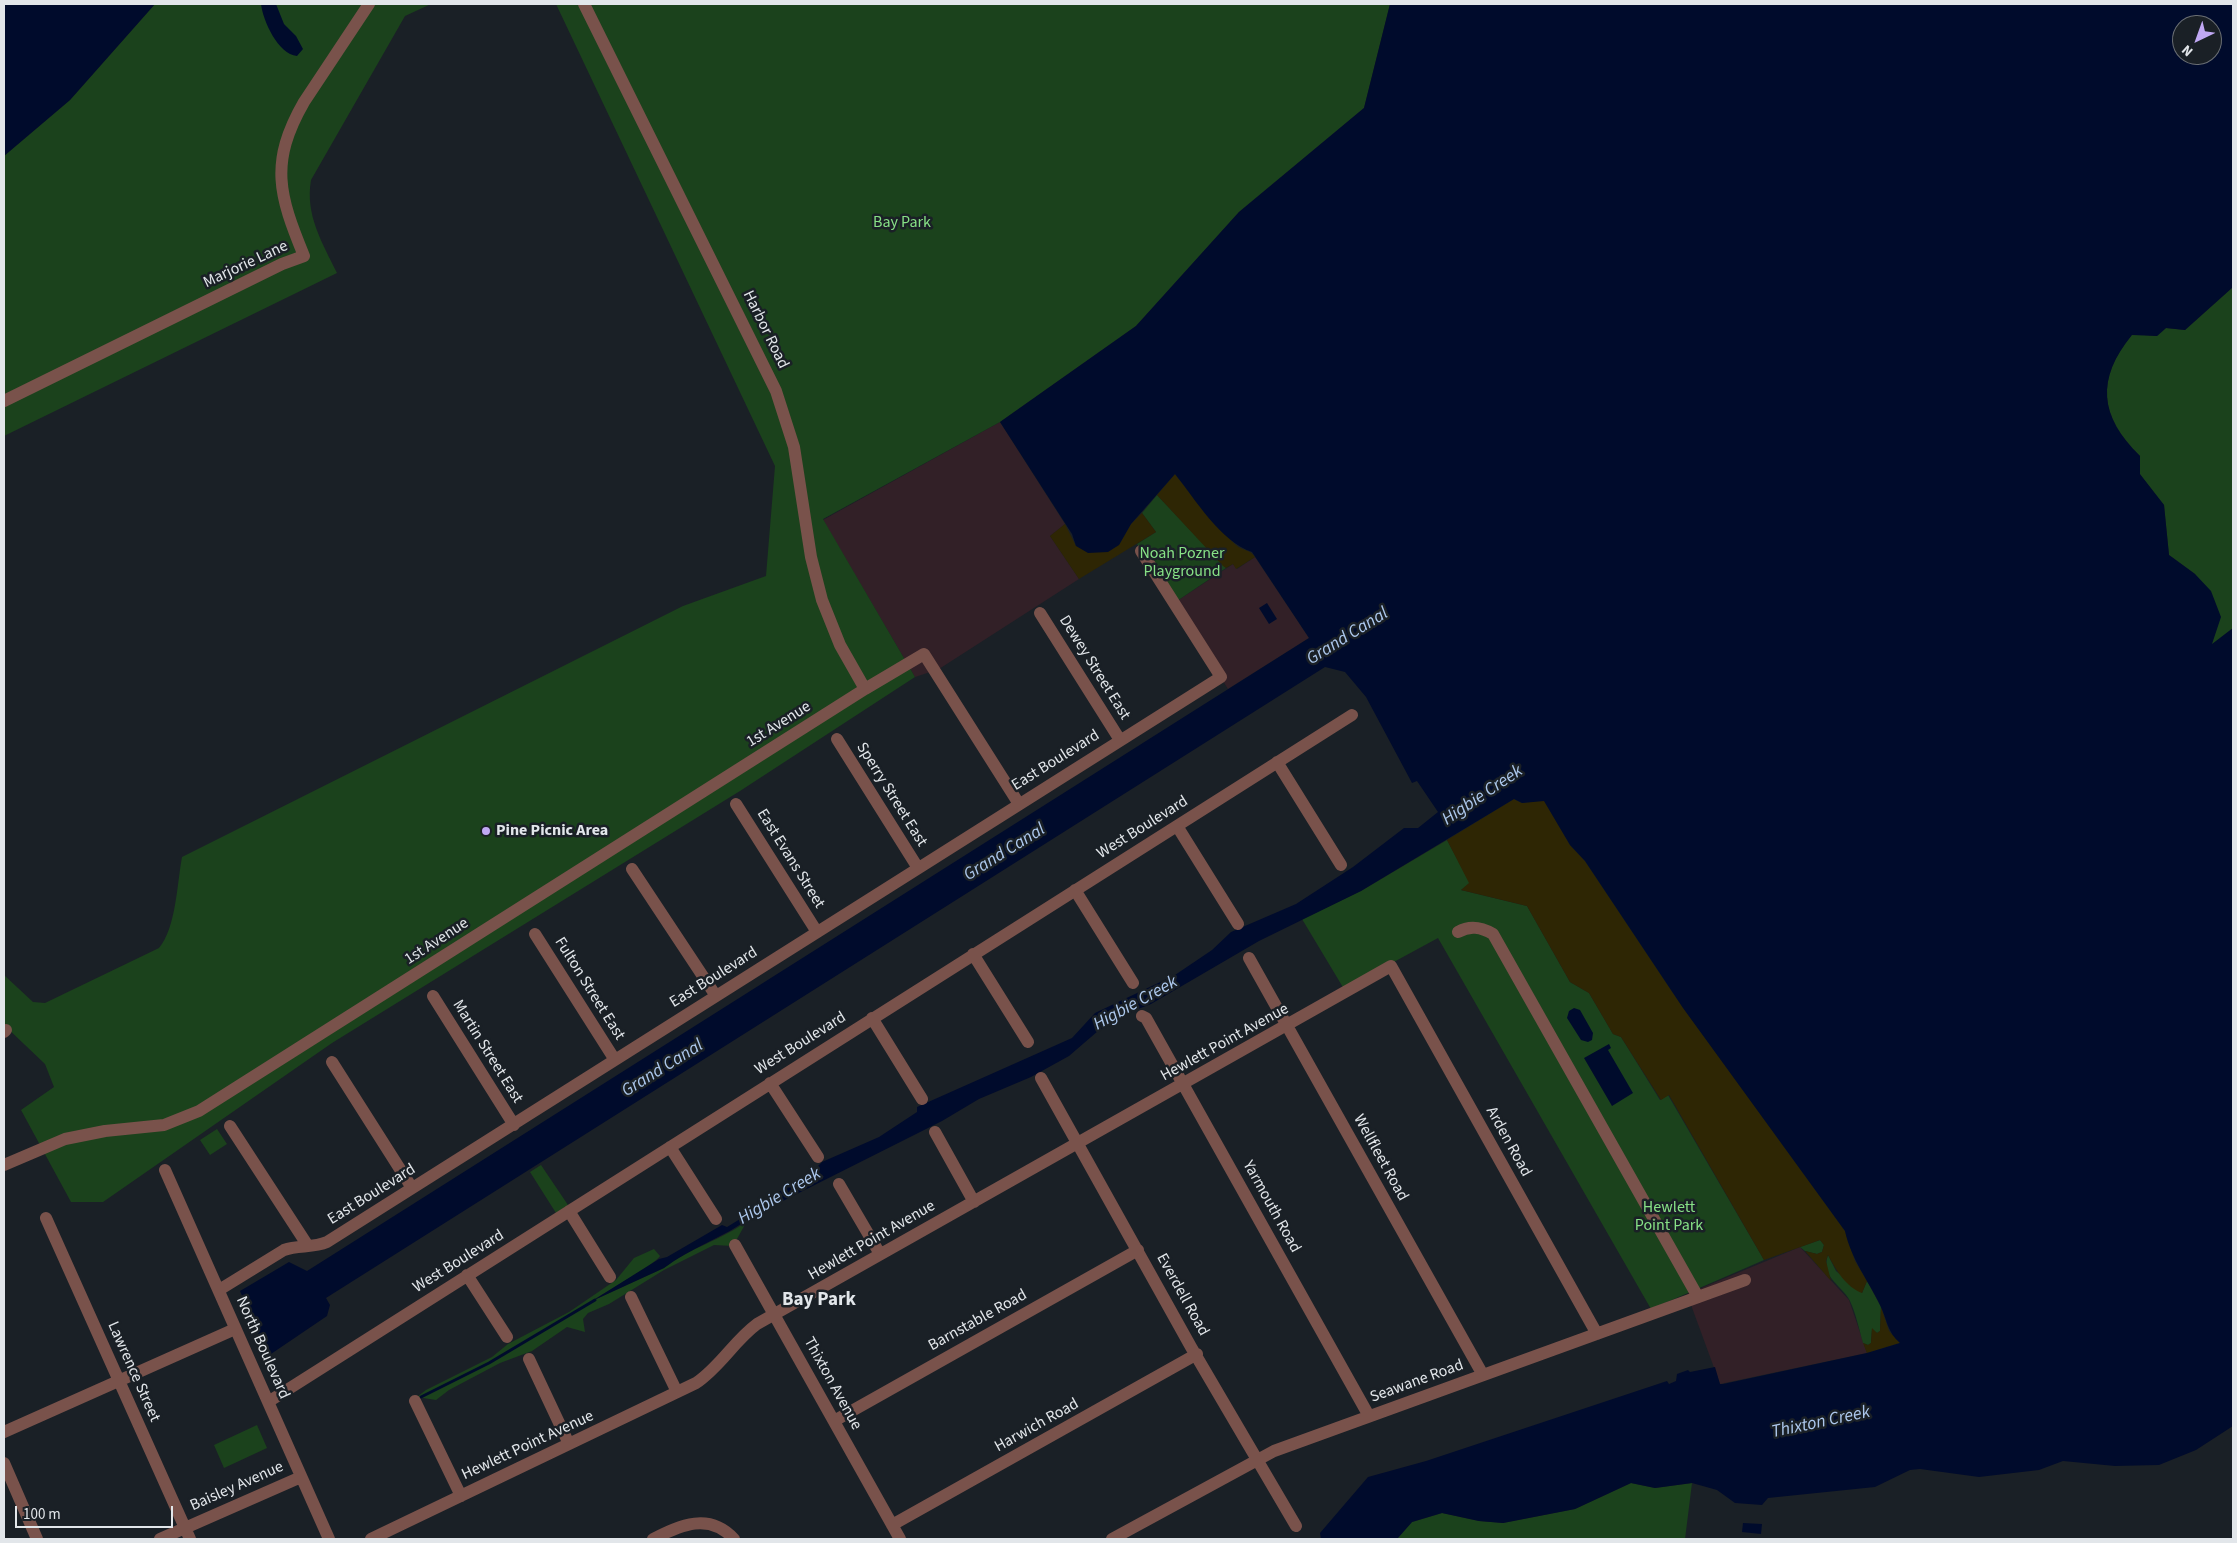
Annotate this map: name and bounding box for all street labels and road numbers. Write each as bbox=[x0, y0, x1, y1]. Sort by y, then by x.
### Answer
street label: Marjorie Lane bbox=[201, 237, 291, 293]
street label: Harbor Road bbox=[738, 288, 792, 372]
street label: Dewey Street East bbox=[1054, 612, 1134, 724]
street label: 1st Avenue bbox=[743, 698, 815, 752]
street label: East Boulevard bbox=[1009, 726, 1103, 796]
street label: Sperry Street East bbox=[851, 739, 931, 851]
street label: West Boulevard bbox=[1094, 792, 1192, 864]
street label: East Evans Street bbox=[752, 806, 828, 912]
street label: 1st Avenue bbox=[401, 914, 473, 970]
street label: Fulton Street East bbox=[550, 934, 628, 1044]
street label: East Boulevard bbox=[667, 943, 761, 1013]
street label: Martin Street East bbox=[448, 997, 526, 1107]
street label: Hewlett Point Avenue bbox=[1158, 1000, 1292, 1086]
street label: West Boulevard bbox=[752, 1008, 850, 1080]
street label: Arden Road bbox=[1481, 1104, 1535, 1180]
street label: Wellfleet Road bbox=[1348, 1111, 1412, 1205]
street label: Yarmouth Road bbox=[1238, 1158, 1304, 1256]
street label: East Boulevard bbox=[325, 1160, 419, 1230]
street label: Hewlett Point Avenue bbox=[805, 1197, 939, 1285]
street label: West Boulevard bbox=[410, 1226, 508, 1298]
street label: Everdell Road bbox=[1151, 1250, 1213, 1340]
street label: Barnstable Road bbox=[925, 1286, 1031, 1356]
street label: North Boulevard bbox=[231, 1294, 293, 1402]
street label: Lawrence Street bbox=[102, 1319, 164, 1425]
street label: Thixton Avenue bbox=[799, 1334, 865, 1434]
street label: Seawane Road bbox=[1368, 1356, 1466, 1408]
street label: Harwich Road bbox=[992, 1395, 1082, 1457]
street label: Hewlett Point Avenue bbox=[459, 1407, 597, 1485]
street label: Baisley Avenue bbox=[187, 1458, 287, 1516]

